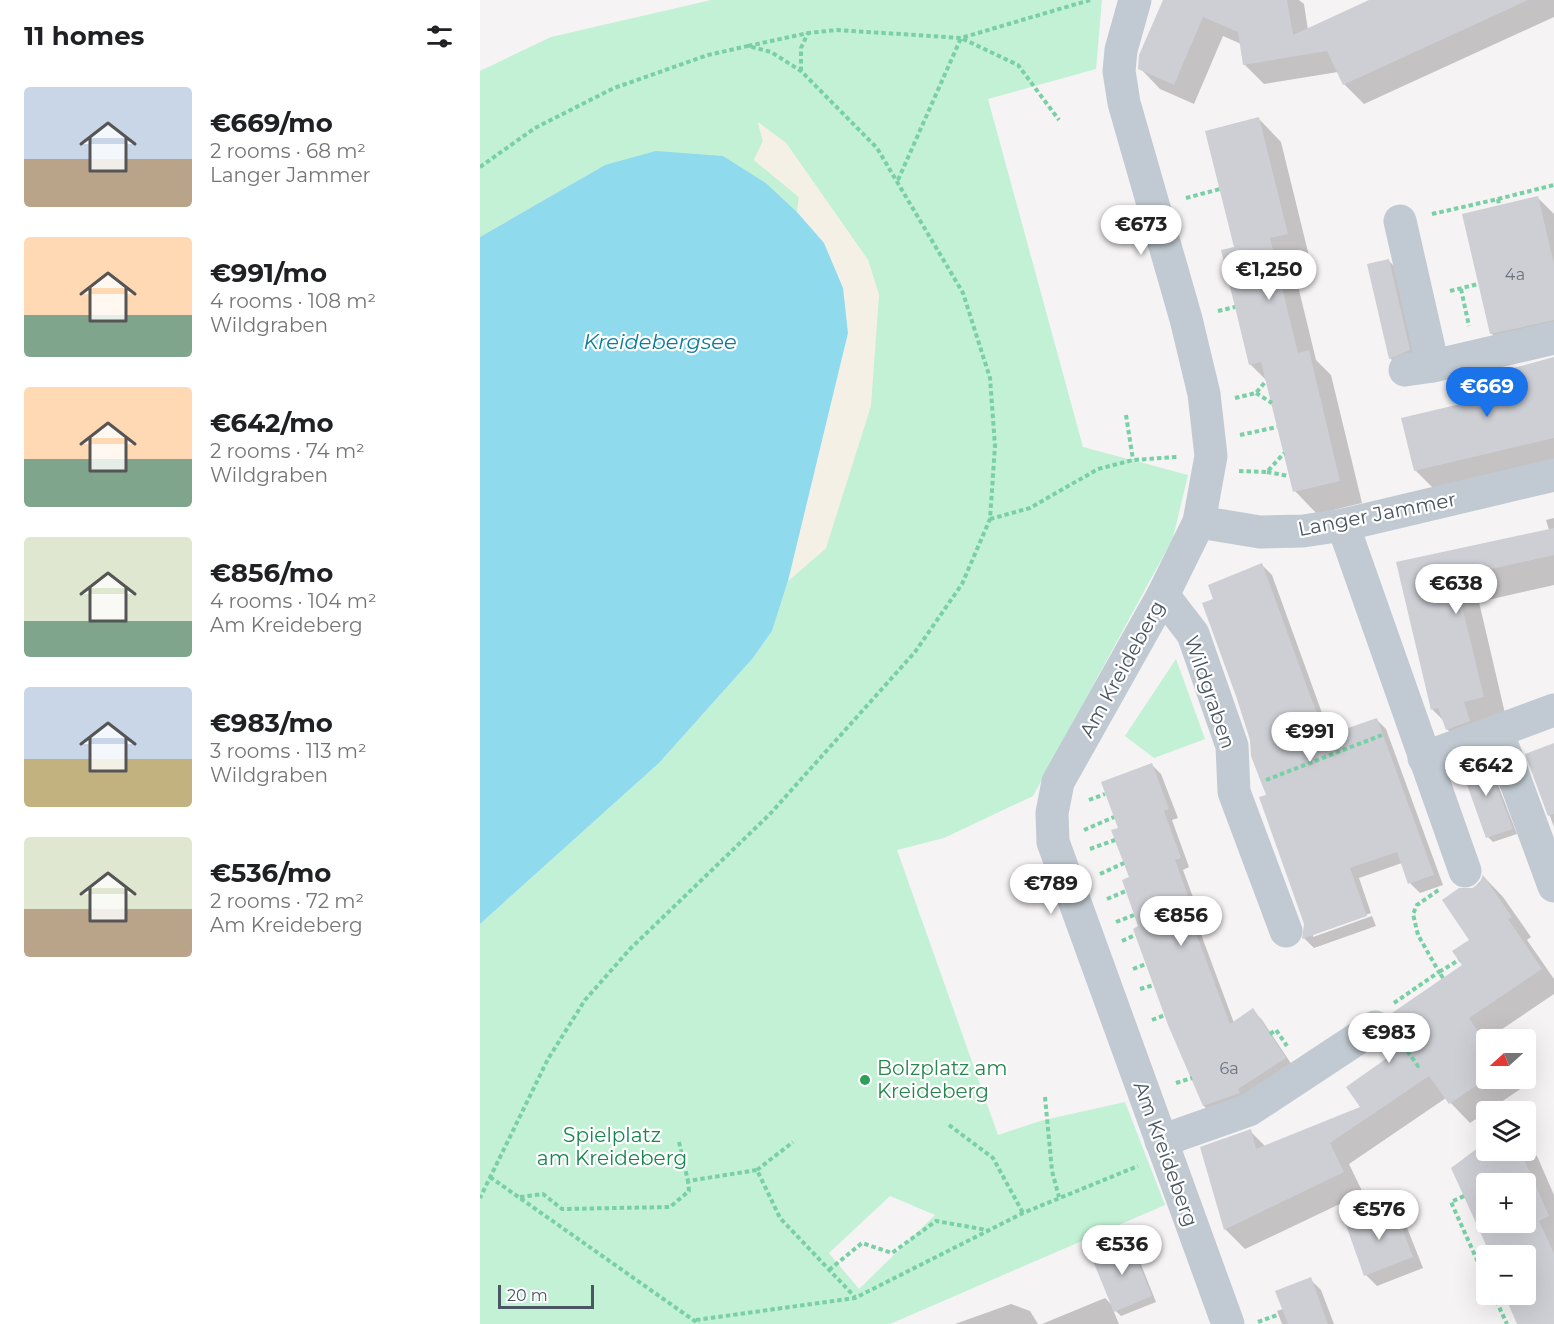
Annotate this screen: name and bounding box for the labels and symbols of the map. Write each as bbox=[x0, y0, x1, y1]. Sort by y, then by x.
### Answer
pin: €673 bbox=[1105, 205, 1177, 256]
pin: €1,250 bbox=[1220, 250, 1318, 301]
house number: 4a bbox=[1505, 265, 1525, 284]
water label: Kreidebergsee bbox=[583, 329, 737, 354]
pin: €669 bbox=[1451, 367, 1523, 418]
street label: Langer Jammer bbox=[1296, 487, 1458, 541]
pin: €638 bbox=[1420, 564, 1492, 615]
street label: Am Kreideberg bbox=[1074, 596, 1170, 742]
street label: Wildgraben bbox=[1179, 632, 1241, 752]
pin: €991 bbox=[1274, 712, 1346, 763]
pin: €642 bbox=[1450, 746, 1522, 797]
pin: €789 bbox=[1015, 864, 1087, 915]
pin: €856 bbox=[1145, 896, 1217, 947]
pin: €983 bbox=[1353, 1013, 1425, 1064]
north arrow bbox=[1476, 1029, 1536, 1089]
place label: Bolzplatz am Kreideberg bbox=[877, 1056, 1008, 1103]
house number: 6a bbox=[1219, 1059, 1239, 1078]
marker: Bolzplatz am Kreideberg bbox=[858, 1073, 872, 1087]
street label: Am Kreideberg bbox=[1129, 1078, 1203, 1230]
park label: Spielplatz am Kreideberg bbox=[537, 1123, 687, 1170]
pin: €576 bbox=[1343, 1190, 1415, 1241]
pin: €536 bbox=[1086, 1225, 1158, 1276]
scale bar bbox=[498, 1282, 594, 1310]

